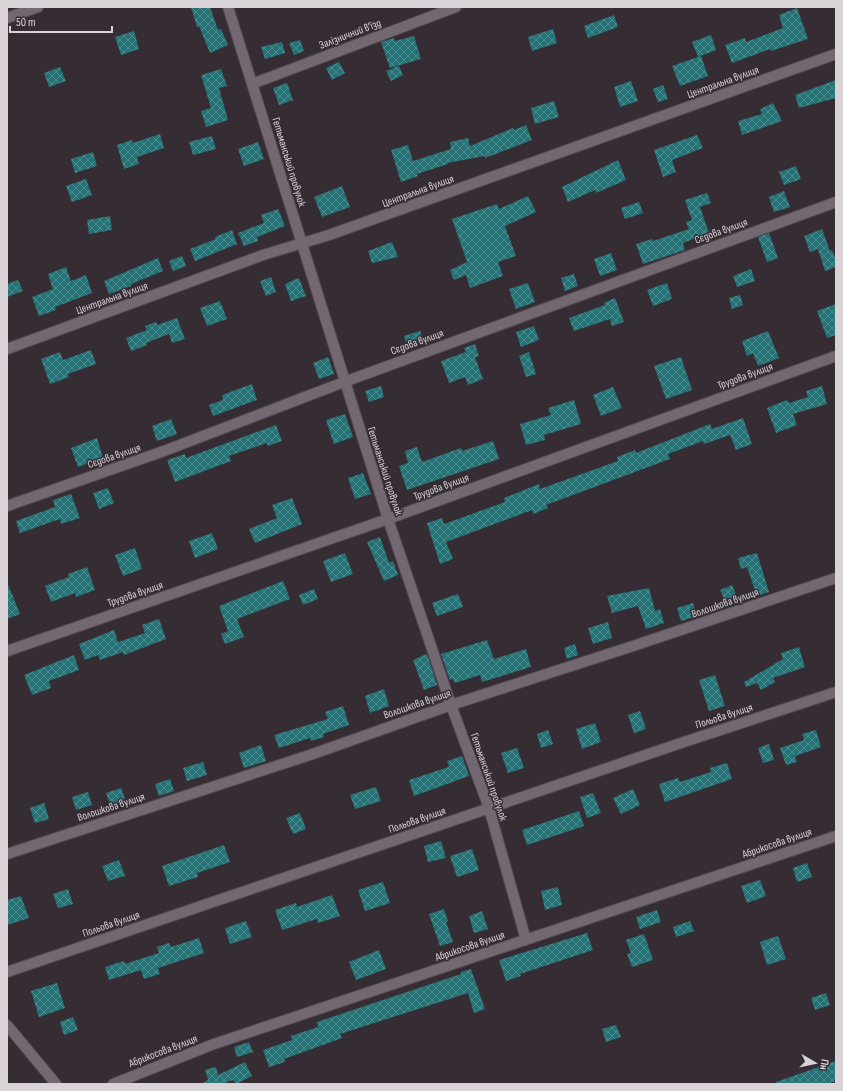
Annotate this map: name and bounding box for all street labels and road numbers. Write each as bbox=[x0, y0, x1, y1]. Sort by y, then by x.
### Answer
street label: Залізничний в’їзд bbox=[317, 16, 383, 52]
street label: Центральна вулиця bbox=[685, 63, 761, 101]
street label: Гетьманський провулок bbox=[269, 116, 309, 209]
street label: Центральна вулиця bbox=[380, 172, 456, 210]
street label: Сєдова вулиця bbox=[693, 215, 749, 247]
street label: Центральна вулиця bbox=[74, 279, 150, 317]
street label: Сєдова вулиця bbox=[389, 326, 445, 358]
street label: Трудова вулиця bbox=[715, 360, 775, 392]
street label: Гетьманський провулок bbox=[365, 425, 406, 518]
street label: Сєдова вулиця bbox=[86, 441, 142, 471]
street label: Трудова вулиця bbox=[411, 471, 471, 503]
street label: Трудова вулиця bbox=[105, 578, 165, 610]
street label: Волошкова вулиця bbox=[690, 585, 760, 621]
street label: Волошкова вулиця bbox=[382, 686, 452, 722]
street label: Польова вулиця bbox=[694, 701, 754, 731]
street label: Гетьманський провулок bbox=[468, 731, 510, 824]
street label: Волошкова вулиця bbox=[76, 790, 146, 824]
street label: Польова вулиця bbox=[387, 804, 447, 836]
street label: Абрикосова вулиця bbox=[740, 825, 813, 861]
street label: Польова вулиця bbox=[81, 908, 141, 940]
street label: Абрикосова вулиця bbox=[433, 928, 506, 964]
street label: Абрикосова вулиця bbox=[126, 1032, 199, 1070]

